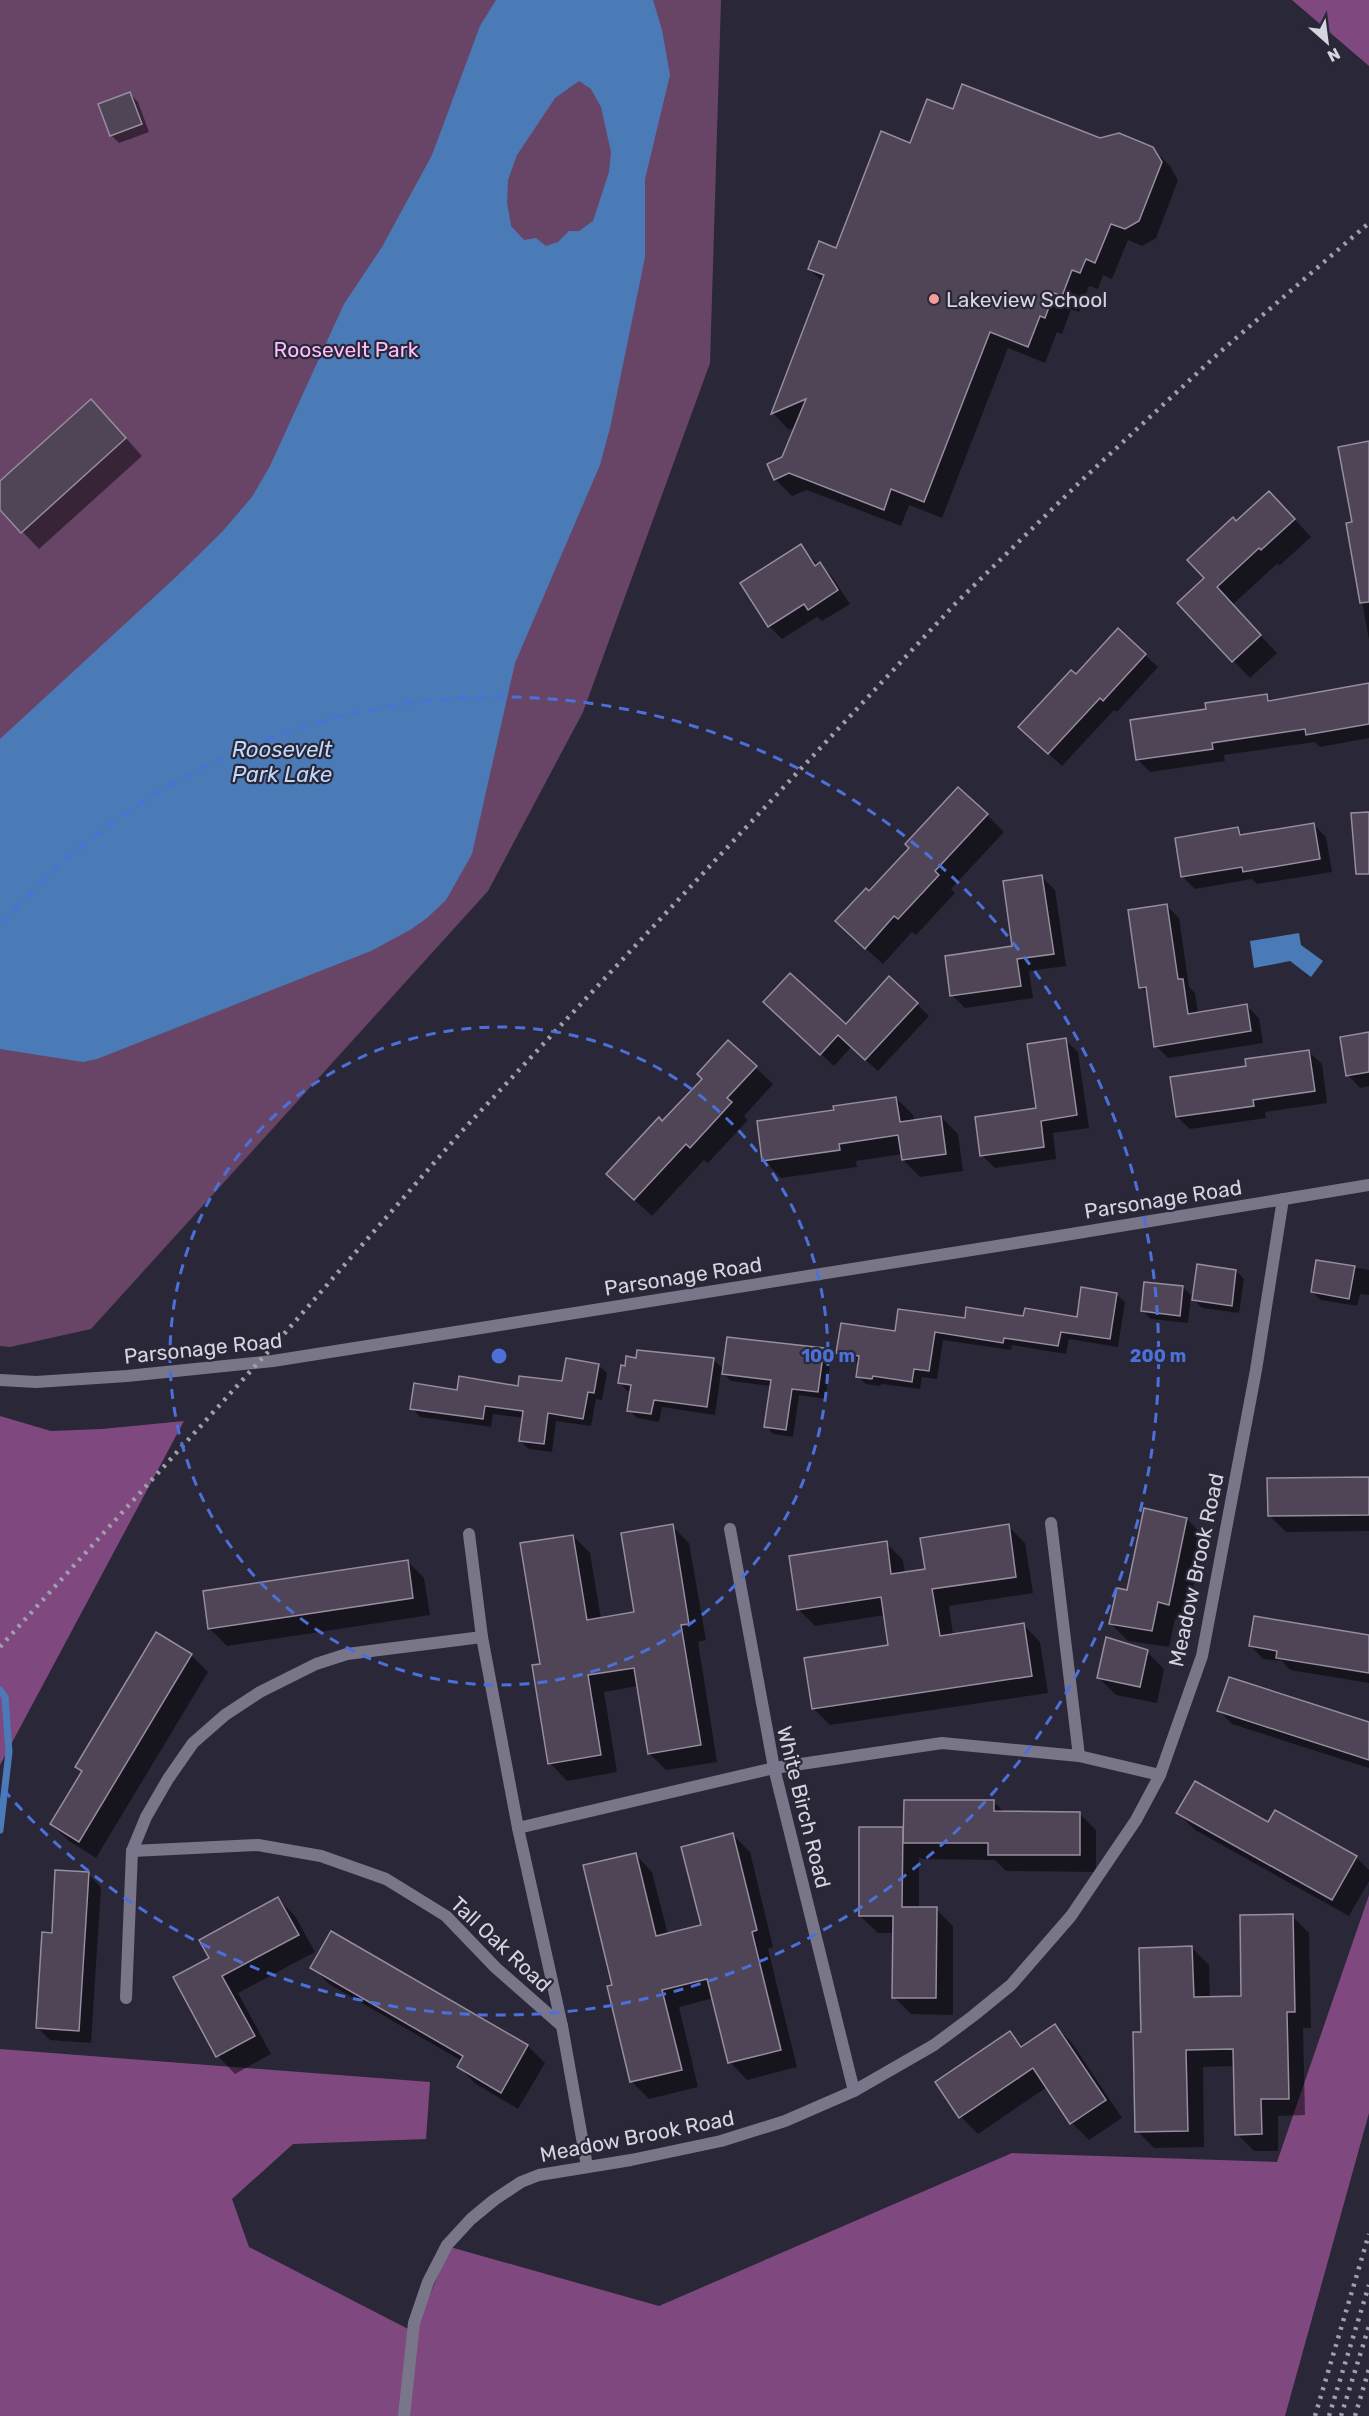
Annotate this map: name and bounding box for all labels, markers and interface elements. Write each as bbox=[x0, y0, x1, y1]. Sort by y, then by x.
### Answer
north arrow bbox=[1297, 12, 1357, 72]
text: N bbox=[1324, 44, 1343, 66]
place label: Lakeview School bbox=[946, 287, 1107, 312]
marker: Lakeview School bbox=[927, 292, 941, 306]
park label: Roosevelt Park bbox=[274, 337, 419, 362]
water label: Roosevelt Park Lake bbox=[232, 736, 333, 788]
street label: Parsonage Road bbox=[1082, 1174, 1244, 1224]
street label: Parsonage Road bbox=[602, 1251, 764, 1301]
street label: Parsonage Road bbox=[123, 1327, 283, 1369]
text: 100 m bbox=[801, 1345, 855, 1367]
text: 200 m bbox=[1130, 1345, 1186, 1367]
centre of rings bbox=[489, 1346, 509, 1366]
street label: Meadow Brook Road bbox=[1163, 1471, 1229, 1669]
street label: White Birch Road bbox=[772, 1723, 836, 1891]
street label: Tall Oak Road bbox=[445, 1891, 557, 1997]
street label: Meadow Brook Road bbox=[538, 2105, 736, 2167]

